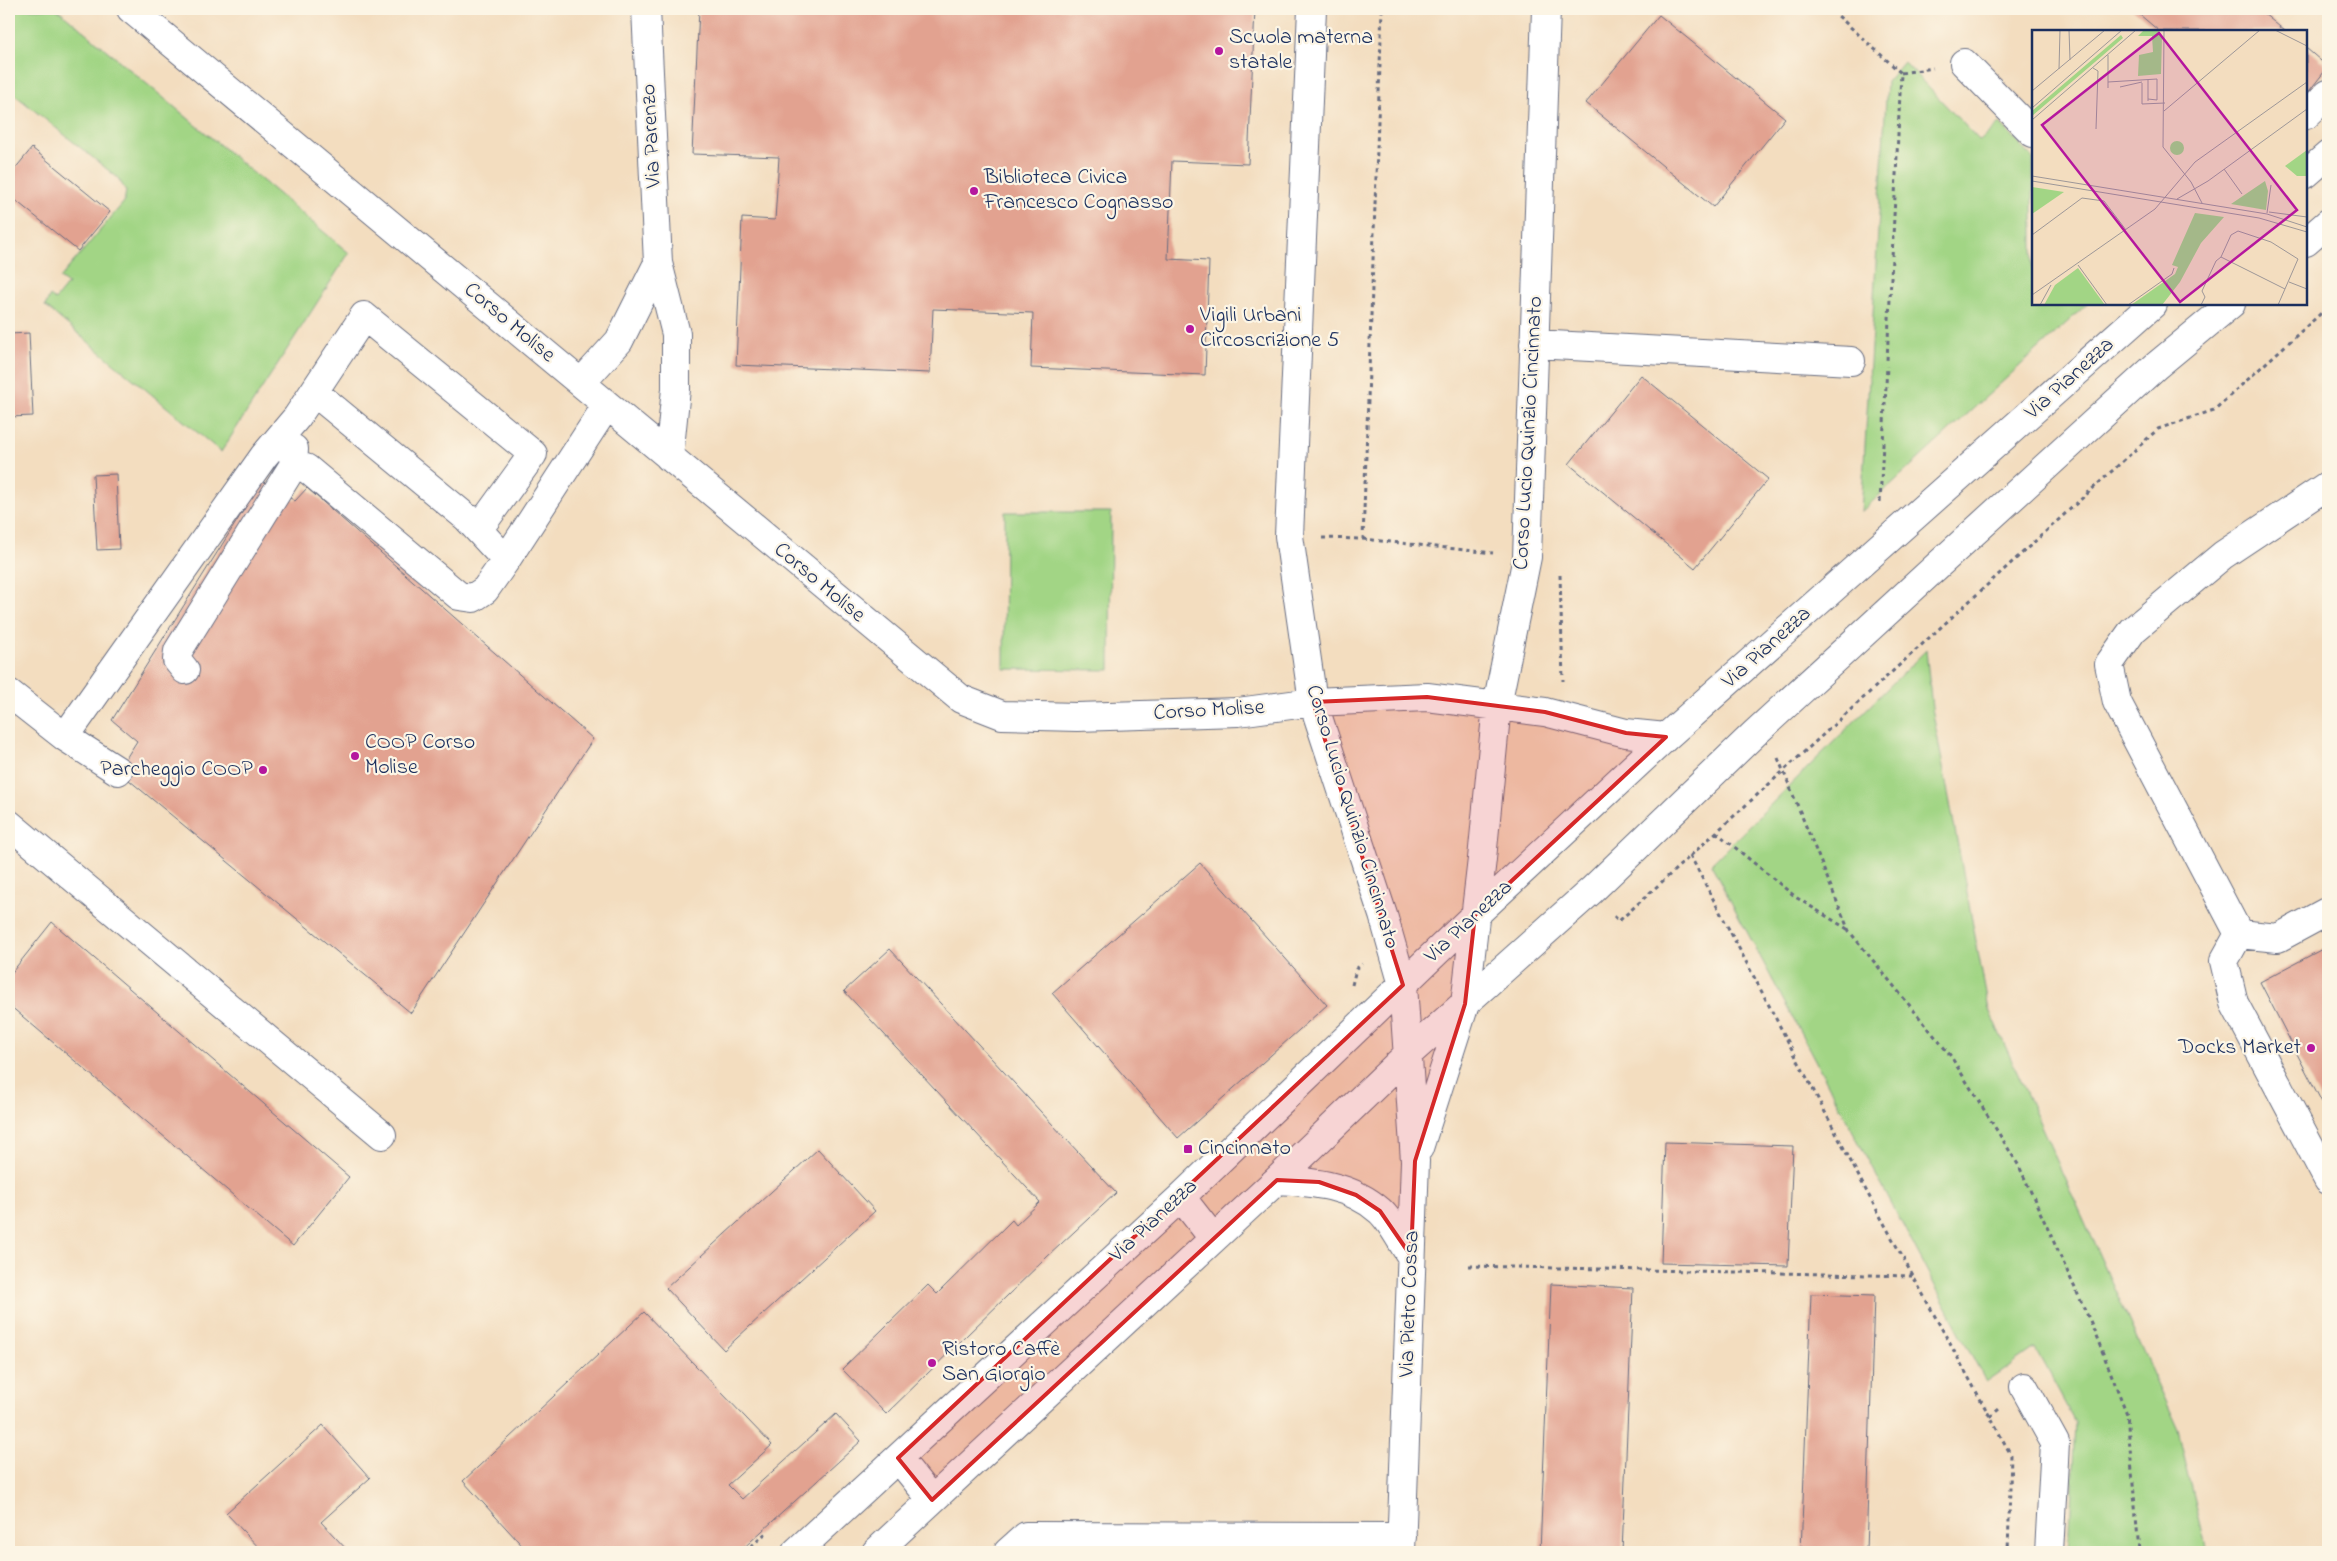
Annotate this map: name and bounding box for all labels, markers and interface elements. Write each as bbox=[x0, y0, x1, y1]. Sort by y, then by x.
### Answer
place label: Scuola materna statale bbox=[1229, 22, 1373, 79]
inset map bbox=[2032, 30, 2307, 305]
marker: Scuola materna statale bbox=[1213, 45, 1225, 57]
street label: Via Parenzo bbox=[633, 83, 671, 190]
place label: Biblioteca Civica Francesco Cognasso bbox=[983, 162, 1174, 220]
marker: Biblioteca Civica Francesco Cognasso bbox=[968, 185, 980, 197]
street label: Corso Molise bbox=[456, 275, 562, 371]
street label: Corso Lucio Quinzio Cincinnato bbox=[1506, 295, 1552, 571]
place label: Vigili Urbani Circoscrizione 5 bbox=[1199, 300, 1339, 357]
marker: Vigili Urbani Circoscrizione 5 bbox=[1184, 323, 1196, 335]
street label: Via Pianezza bbox=[2017, 330, 2122, 429]
street label: Corso Molise bbox=[766, 535, 872, 631]
street label: Via Pianezza bbox=[1714, 599, 1819, 698]
street label: Corso Lucio Quinzio Cincinnato bbox=[1297, 681, 1407, 953]
street label: Corso Molise bbox=[1153, 692, 1266, 730]
place label: COOP Corso Molise bbox=[365, 727, 475, 784]
marker: COOP Corso Molise bbox=[349, 750, 361, 762]
place label: Parcheggio COOP bbox=[100, 754, 254, 787]
marker: Parcheggio COOP bbox=[257, 764, 269, 776]
street label: Via Pianezza bbox=[1417, 872, 1521, 972]
place label: Docks Market bbox=[2177, 1032, 2302, 1064]
marker: Docks Market bbox=[2305, 1042, 2317, 1054]
place label: Cincinnato bbox=[1198, 1133, 1291, 1165]
marker: Cincinnato bbox=[1182, 1143, 1194, 1155]
street label: Via Pianezza bbox=[1102, 1171, 1206, 1271]
street label: Via Pietro Cossa bbox=[1391, 1230, 1429, 1379]
place label: Ristoro Caffè San Giorgio bbox=[942, 1334, 1060, 1392]
marker: Ristoro Caffè San Giorgio bbox=[926, 1357, 938, 1369]

